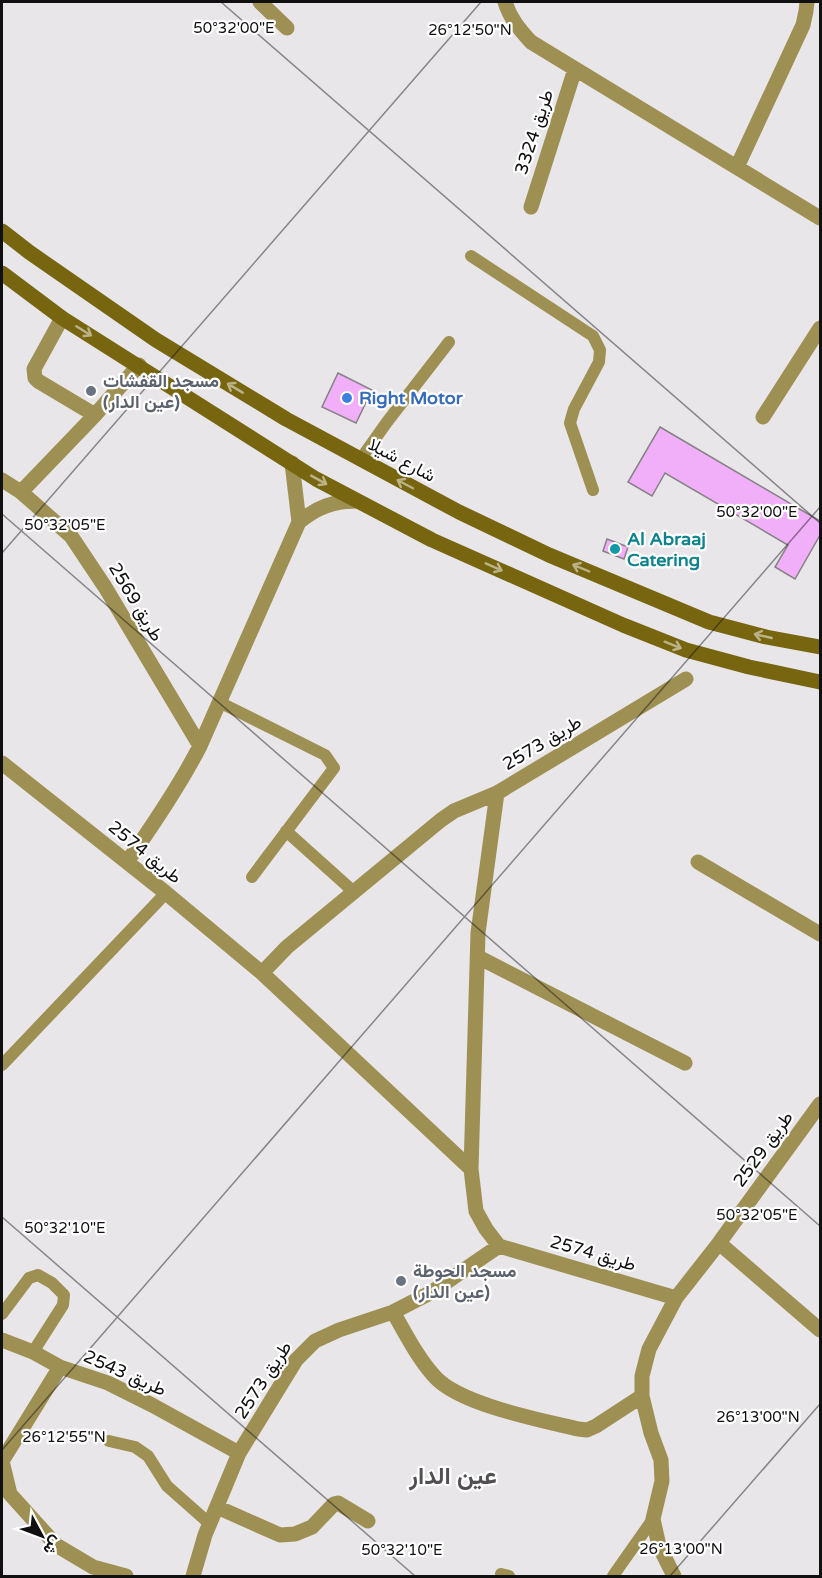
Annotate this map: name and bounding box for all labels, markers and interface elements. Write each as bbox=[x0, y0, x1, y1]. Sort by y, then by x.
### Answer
text: 50°32'00"E bbox=[193, 19, 275, 37]
text: 26°12'50"N bbox=[428, 21, 512, 39]
street label: طريق 3324 bbox=[510, 87, 558, 177]
one-way arrow bbox=[75, 325, 92, 337]
place label: مسجد القفشات (عين الدار) bbox=[103, 370, 219, 413]
one-way arrow bbox=[227, 382, 244, 394]
marker: مسجد القفشات (عين الدار) bbox=[84, 384, 98, 398]
place label: Right Motor bbox=[359, 387, 464, 409]
marker: Right Motor bbox=[340, 391, 354, 405]
street label: شارع شيلا bbox=[364, 433, 439, 488]
one-way arrow bbox=[310, 474, 327, 486]
one-way arrow bbox=[397, 478, 414, 490]
text: 50°32'00"E bbox=[716, 503, 798, 521]
text: 50°32'05"E bbox=[24, 516, 106, 534]
place label: Al Abraaj Catering bbox=[627, 528, 706, 571]
marker: Al Abraaj Catering bbox=[608, 542, 622, 556]
street label: طريق 2569 bbox=[104, 559, 168, 645]
one-way arrow bbox=[484, 562, 502, 574]
one-way arrow bbox=[572, 562, 590, 574]
one-way arrow bbox=[754, 630, 773, 641]
one-way arrow bbox=[663, 640, 681, 651]
street label: طريق 2573 bbox=[499, 711, 585, 775]
street label: طريق 2574 bbox=[104, 816, 186, 888]
street label: طريق 2529 bbox=[728, 1107, 798, 1191]
text: 50°32'05"E bbox=[716, 1206, 798, 1224]
text: 50°32'10"E bbox=[24, 1219, 106, 1237]
street label: طريق 2574 bbox=[548, 1230, 638, 1276]
place label: مسجد الحوطة (عين الدار) bbox=[413, 1260, 517, 1303]
marker: مسجد الحوطة (عين الدار) bbox=[394, 1274, 408, 1288]
street label: طريق 2573 bbox=[230, 1337, 296, 1423]
street label: طريق 2543 bbox=[80, 1345, 170, 1401]
text: 26°13'00"N bbox=[716, 1408, 800, 1426]
text: 26°12'55"N bbox=[22, 1428, 106, 1446]
district label: عين الدار bbox=[408, 1462, 497, 1491]
north arrow bbox=[12, 1506, 72, 1566]
text: ش bbox=[39, 1531, 66, 1559]
text: 26°13'00"N bbox=[639, 1540, 723, 1558]
text: 50°32'10"E bbox=[361, 1541, 443, 1559]

